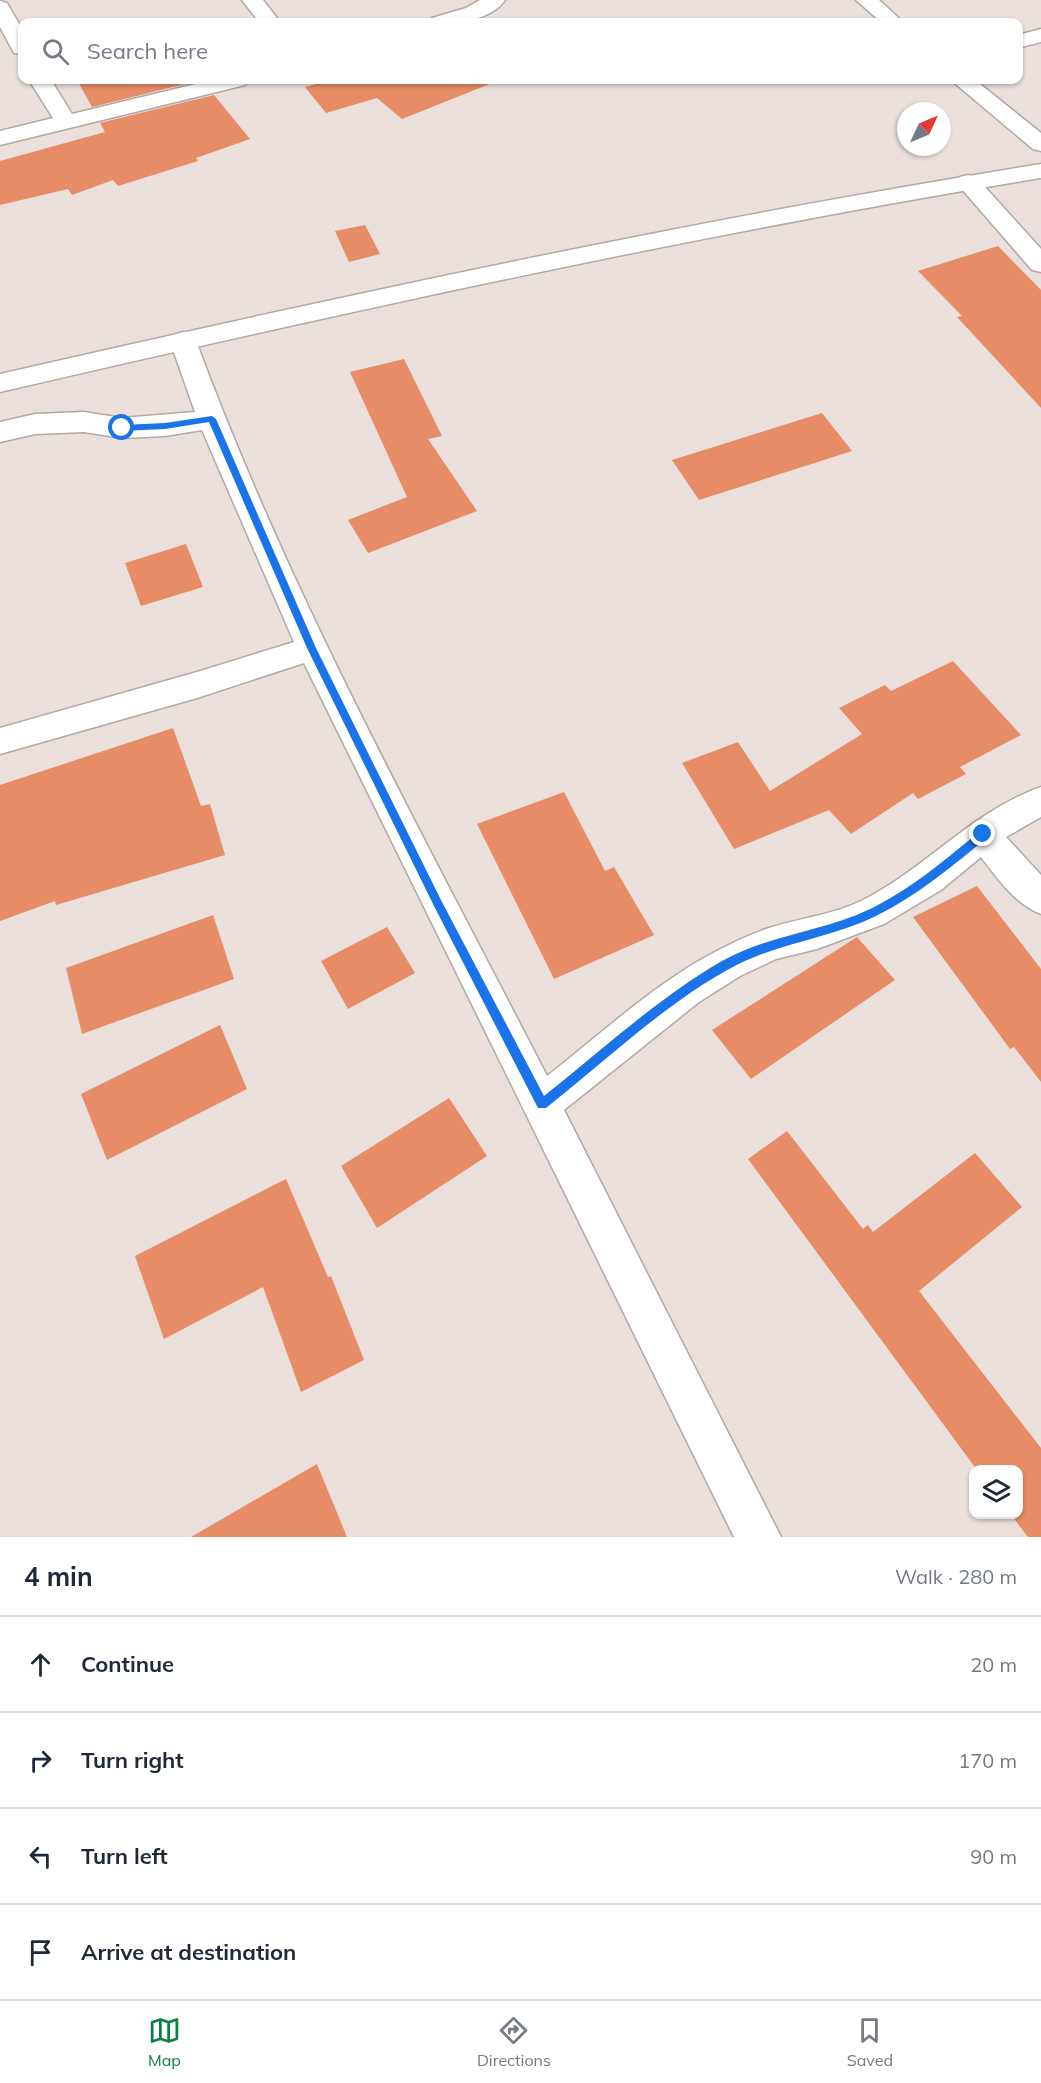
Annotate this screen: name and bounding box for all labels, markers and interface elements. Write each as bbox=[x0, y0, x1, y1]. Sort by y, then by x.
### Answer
search box bbox=[18, 18, 1023, 84]
icon: search bbox=[39, 35, 72, 68]
text: Search here bbox=[87, 37, 208, 65]
north arrow bbox=[897, 102, 951, 156]
route start bbox=[108, 414, 134, 440]
route end bbox=[969, 820, 995, 846]
map controls bbox=[969, 1465, 1023, 1519]
button: layers bbox=[969, 1465, 1023, 1519]
text: 4 min bbox=[24, 1560, 93, 1593]
text: Walk · 280 m bbox=[895, 1564, 1017, 1589]
icon: ahead bbox=[24, 1648, 57, 1681]
text: Continue bbox=[81, 1650, 174, 1678]
text: 20 m bbox=[970, 1652, 1017, 1677]
icon: right bbox=[24, 1744, 57, 1777]
text: Turn right bbox=[81, 1746, 184, 1774]
text: 170 m bbox=[958, 1748, 1017, 1773]
icon: left bbox=[24, 1840, 57, 1873]
text: Turn left bbox=[81, 1842, 168, 1870]
text: 90 m bbox=[970, 1844, 1017, 1869]
icon: arrive bbox=[24, 1936, 57, 1969]
text: Arrive at destination bbox=[81, 1938, 296, 1966]
tab: Map bbox=[148, 2014, 181, 2070]
tab: Directions bbox=[477, 2014, 551, 2070]
tab: Saved bbox=[847, 2014, 893, 2070]

